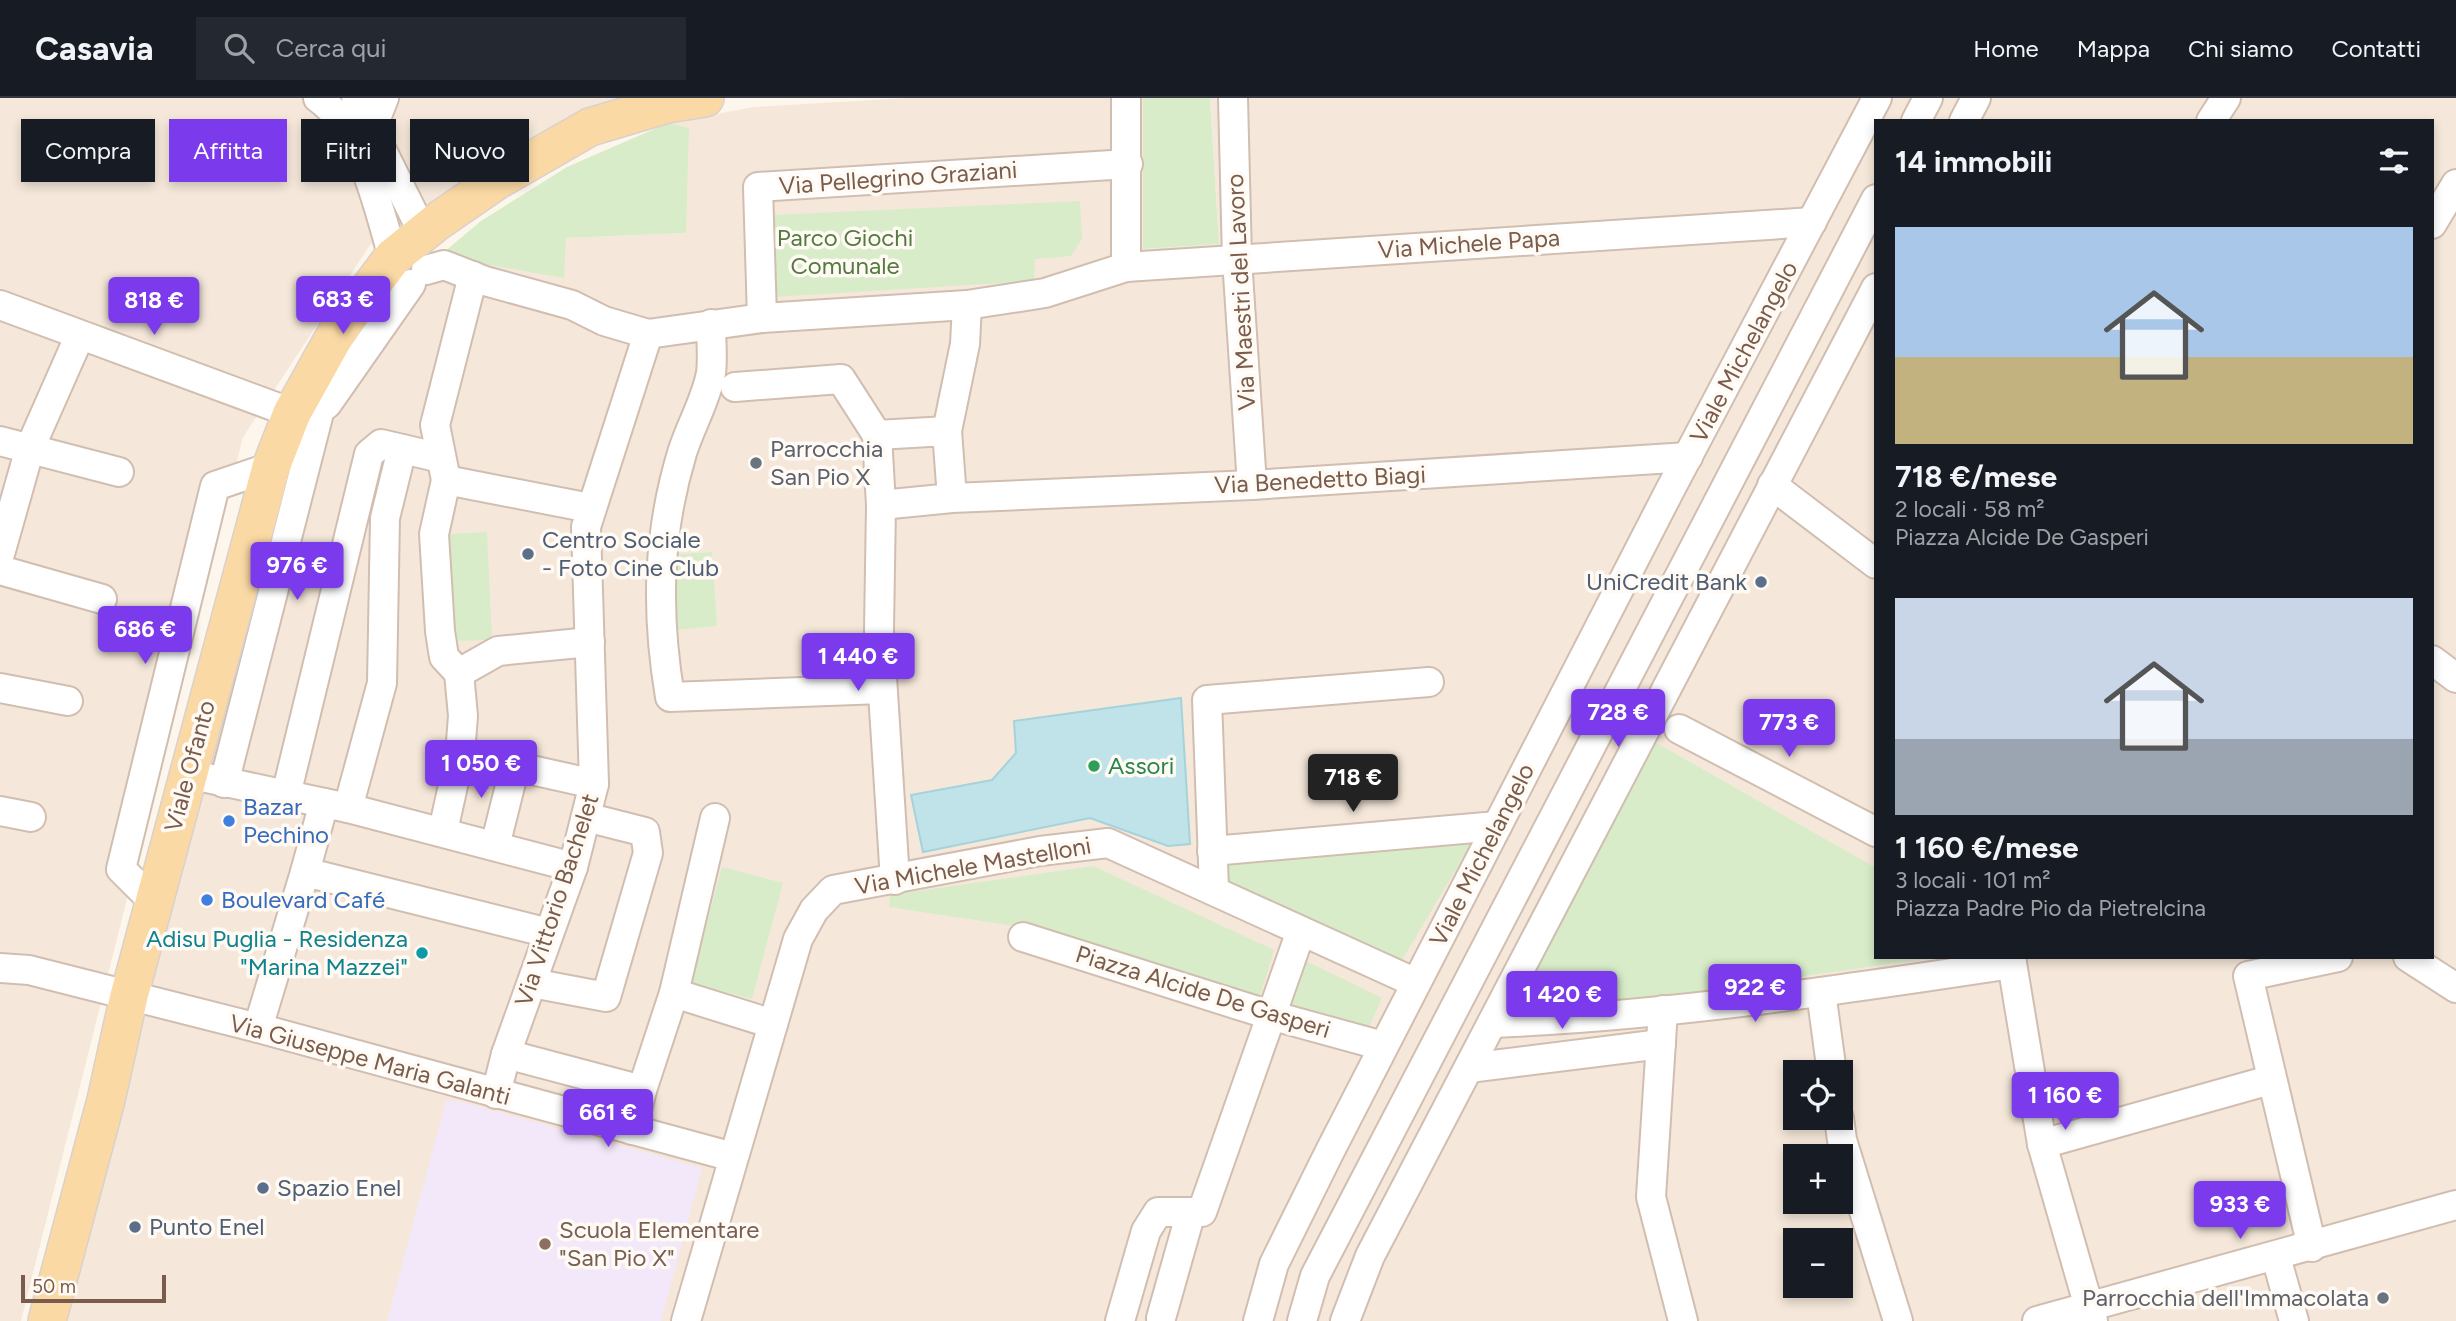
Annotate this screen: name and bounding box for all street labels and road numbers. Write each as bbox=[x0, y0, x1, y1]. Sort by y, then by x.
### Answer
street label: Via Pellegrino Graziani bbox=[778, 155, 1018, 200]
street label: Via Maestri del Lavoro bbox=[1220, 173, 1261, 411]
street label: Via Michele Papa bbox=[1377, 223, 1561, 264]
street label: Viale Michelangelo bbox=[1683, 256, 1804, 447]
street label: Via Benedetto Biagi bbox=[1213, 459, 1427, 500]
street label: Viale Ofanto bbox=[158, 697, 221, 835]
street label: Viale Michelangelo bbox=[1423, 758, 1540, 951]
street label: Via Vittorio Bachelet bbox=[508, 790, 605, 1010]
street label: Via Michele Mastelloni bbox=[853, 830, 1093, 901]
street label: Piazza Alcide De Gasperi bbox=[1072, 939, 1334, 1044]
street label: Via Giuseppe Maria Galanti bbox=[226, 1008, 514, 1111]

